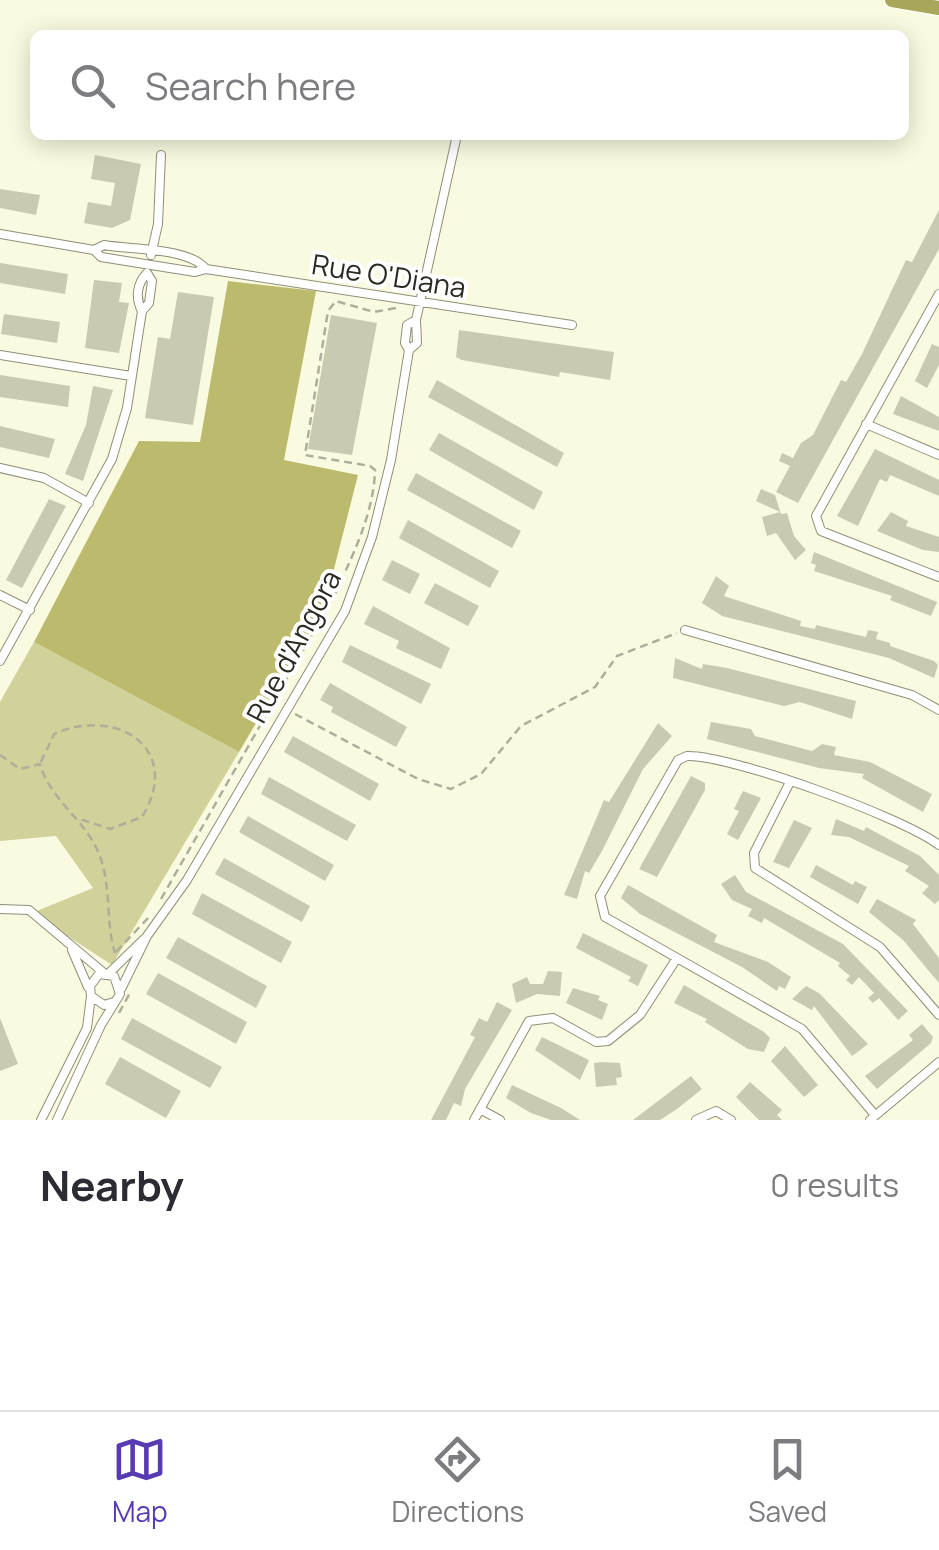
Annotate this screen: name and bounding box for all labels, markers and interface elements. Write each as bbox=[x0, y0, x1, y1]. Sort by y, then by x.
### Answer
search box bbox=[30, 30, 909, 140]
icon: search bbox=[65, 58, 120, 113]
text: Search here bbox=[145, 59, 356, 111]
street label: Rue O'Diana bbox=[309, 244, 469, 306]
street label: Rue d'Angora bbox=[237, 563, 349, 729]
text: Nearby bbox=[40, 1156, 184, 1214]
text: 0 results bbox=[770, 1163, 899, 1207]
tab: Map bbox=[112, 1432, 168, 1530]
tab: Directions bbox=[392, 1432, 524, 1530]
tab: Saved bbox=[748, 1432, 827, 1530]

